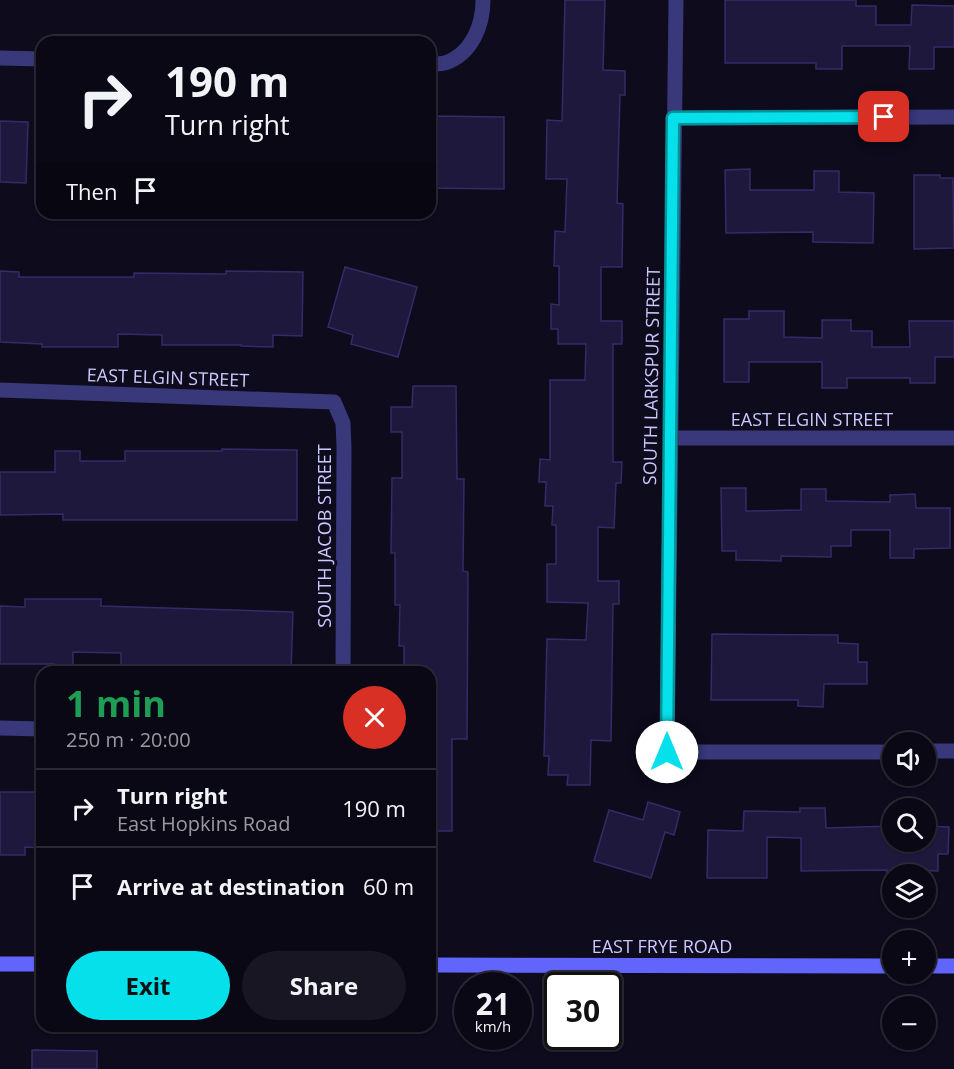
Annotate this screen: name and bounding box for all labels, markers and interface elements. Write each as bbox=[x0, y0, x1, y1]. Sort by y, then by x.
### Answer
text: 190 m bbox=[165, 52, 289, 109]
icon: right bbox=[66, 60, 144, 138]
pin bbox=[858, 91, 909, 142]
icon: arrive bbox=[867, 100, 900, 133]
text: Turn right bbox=[165, 106, 290, 143]
icon: arrive bbox=[129, 174, 162, 207]
text: Then bbox=[66, 176, 117, 206]
street label: SOUTH LARKSPUR STREET bbox=[637, 267, 665, 485]
street label: EAST ELGIN STREET bbox=[86, 362, 250, 392]
street label: EAST ELGIN STREET bbox=[731, 407, 893, 431]
street label: SOUTH JACOB STREET bbox=[312, 444, 336, 628]
text: 1 min bbox=[66, 679, 166, 728]
button: close bbox=[343, 686, 406, 749]
position arrow bbox=[635, 720, 699, 784]
text: 250 m · 20:00 bbox=[66, 726, 191, 753]
map controls bbox=[882, 732, 936, 1050]
button: sound bbox=[882, 732, 936, 786]
text: Turn right bbox=[117, 780, 228, 810]
icon: right bbox=[66, 792, 99, 825]
text: 190 m bbox=[342, 793, 406, 823]
button: search bbox=[882, 798, 936, 852]
text: East Hopkins Road bbox=[117, 810, 290, 837]
button: layers bbox=[882, 864, 936, 918]
icon: arrive bbox=[66, 870, 99, 903]
text: Arrive at destination bbox=[117, 871, 345, 901]
text: 60 m bbox=[363, 871, 414, 901]
button: + bbox=[882, 930, 936, 984]
street label: EAST FRYE ROAD bbox=[592, 934, 732, 958]
button: Exit bbox=[66, 951, 230, 1020]
button: Share bbox=[242, 951, 406, 1020]
speed limit sign: 30 bbox=[544, 972, 622, 1050]
text: 21 bbox=[476, 983, 510, 1024]
button: − bbox=[882, 996, 936, 1050]
text: km/h bbox=[475, 1016, 511, 1036]

